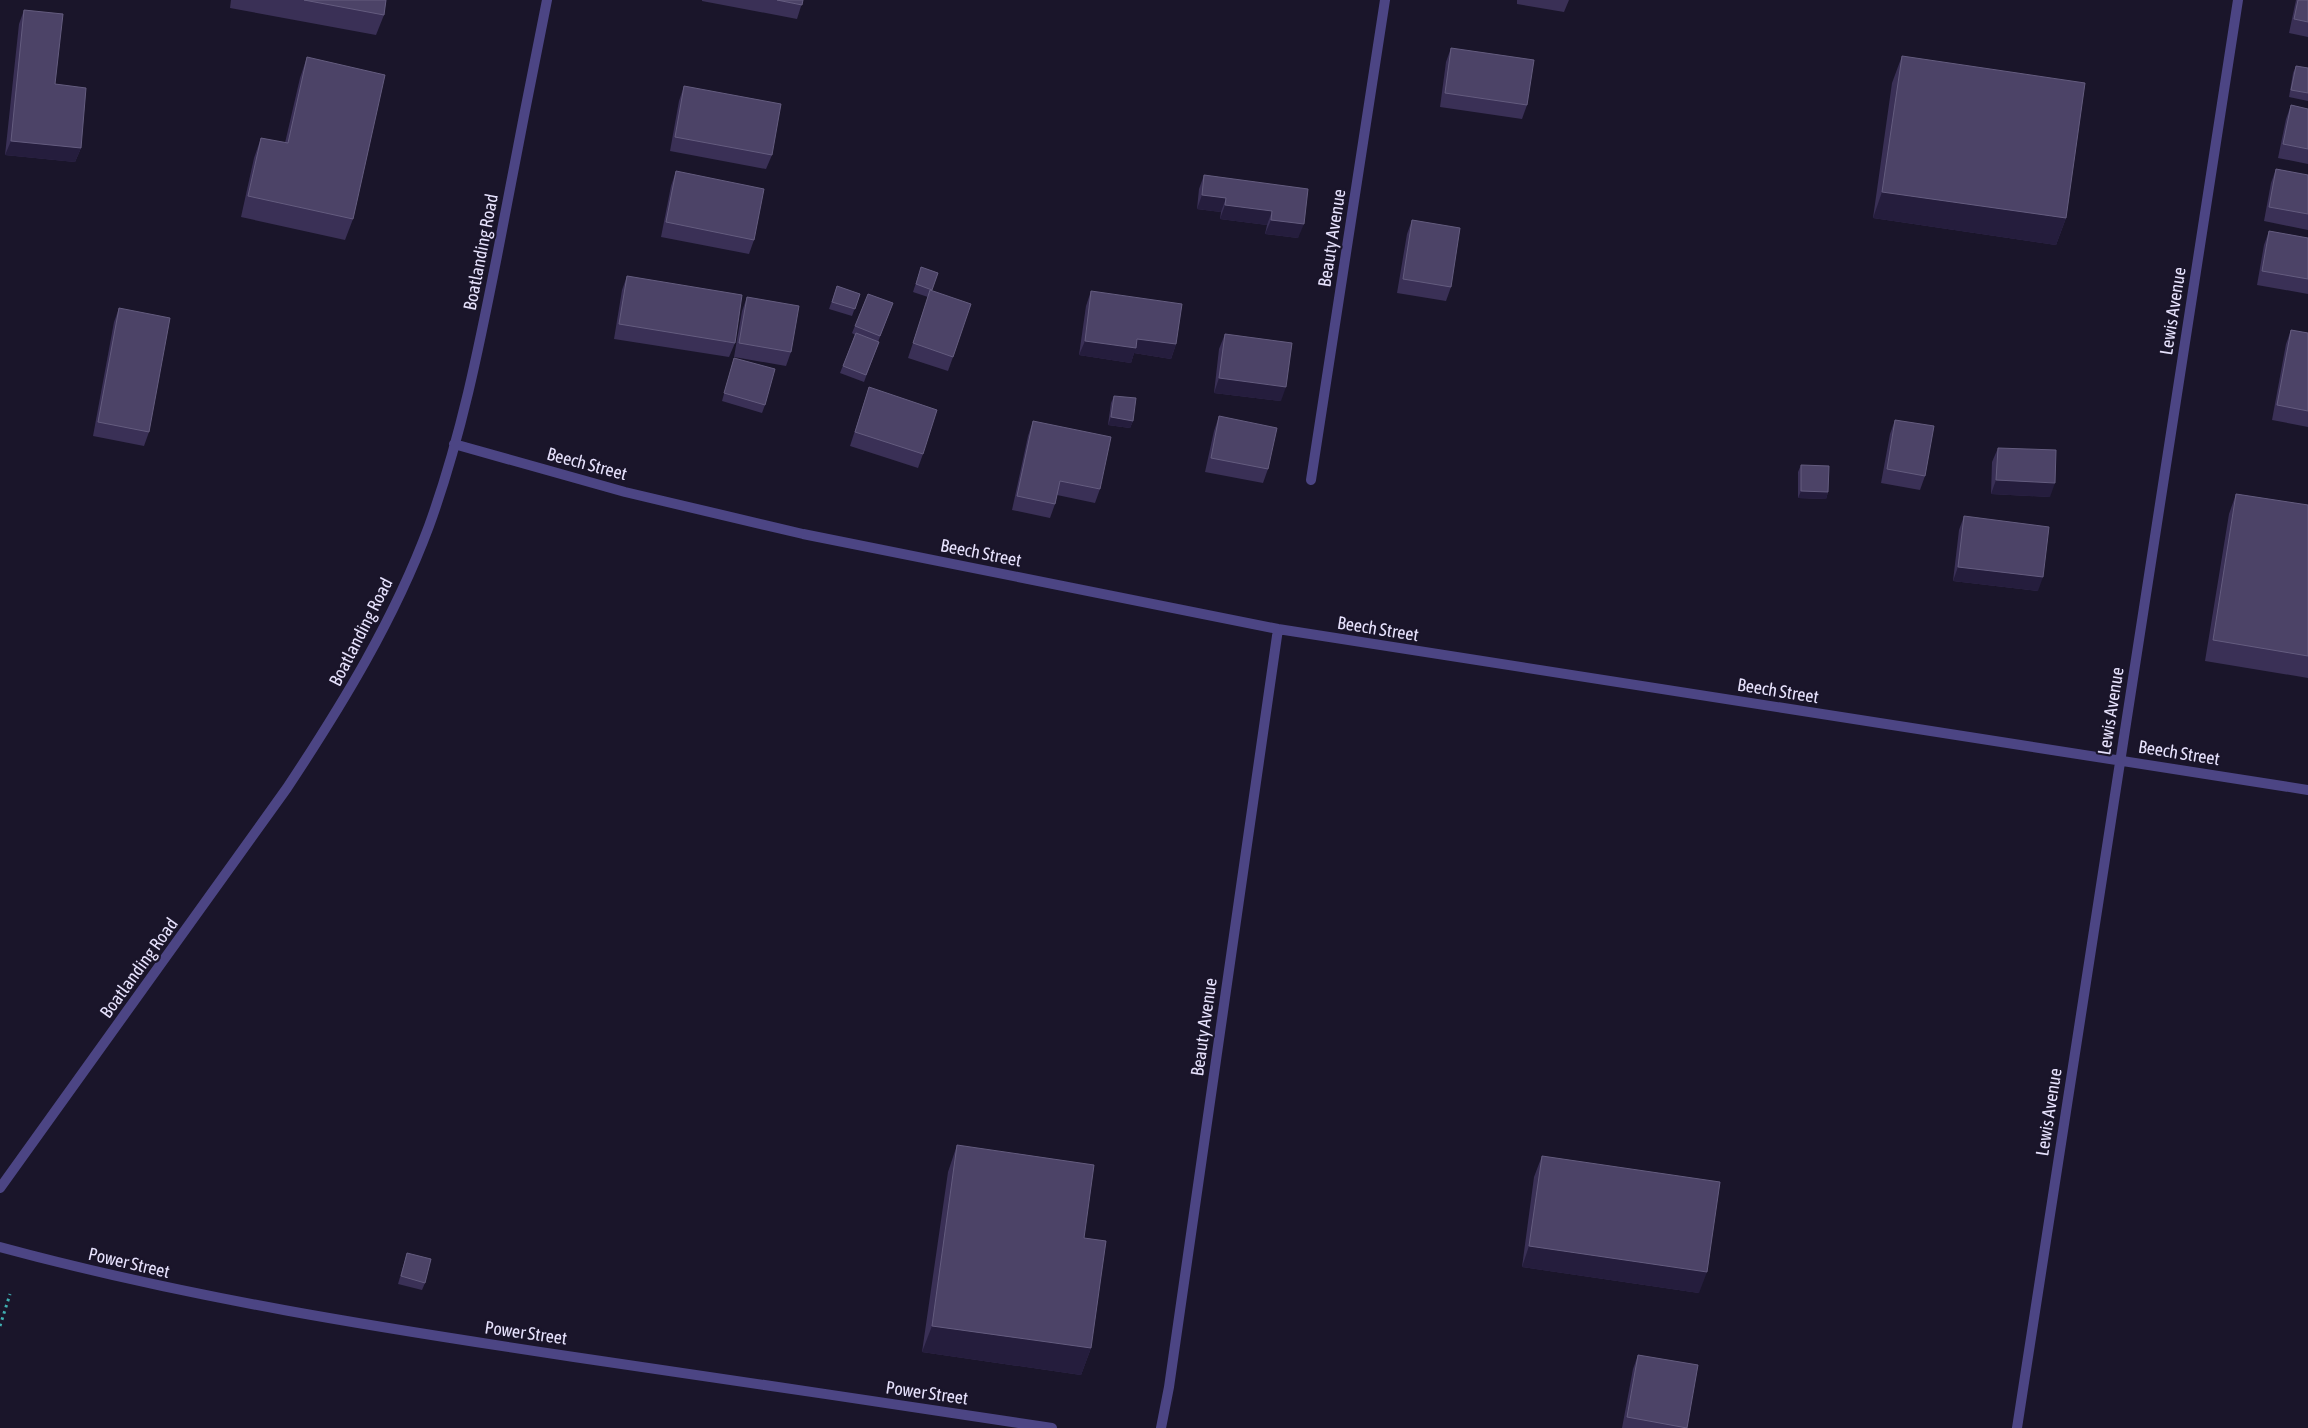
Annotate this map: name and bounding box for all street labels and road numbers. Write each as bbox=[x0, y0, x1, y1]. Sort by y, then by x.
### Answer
street label: Beauty Avenue bbox=[1313, 188, 1350, 288]
street label: Boatlanding Road bbox=[459, 192, 502, 312]
street label: Lewis Avenue bbox=[2155, 266, 2190, 356]
street label: Beech Street bbox=[545, 443, 629, 484]
street label: Beech Street bbox=[939, 534, 1023, 571]
street label: Boatlanding Road bbox=[324, 574, 397, 689]
street label: Beech Street bbox=[1336, 612, 1420, 645]
street label: Lewis Avenue bbox=[2093, 666, 2128, 756]
street label: Beech Street bbox=[1736, 674, 1820, 707]
street label: Beech Street bbox=[2137, 736, 2221, 769]
street label: Boatlanding Road bbox=[95, 914, 182, 1022]
street label: Beauty Avenue bbox=[1186, 977, 1221, 1077]
street label: Lewis Avenue bbox=[2031, 1067, 2066, 1157]
street label: Power Street bbox=[86, 1243, 172, 1282]
street label: Power Street bbox=[484, 1316, 569, 1349]
street label: Power Street bbox=[885, 1376, 970, 1409]

